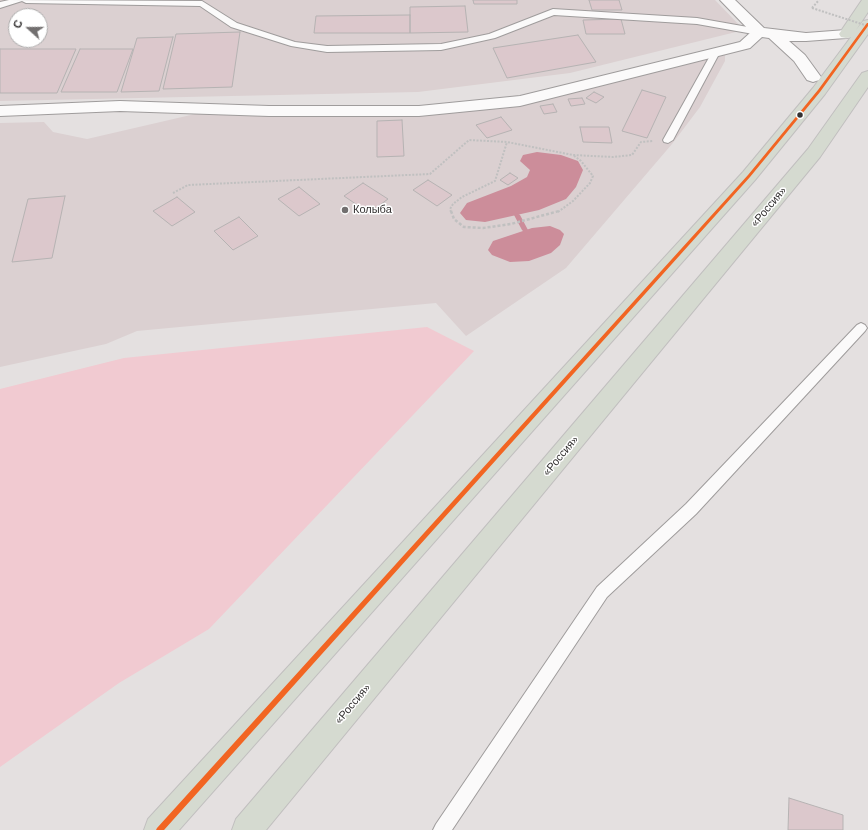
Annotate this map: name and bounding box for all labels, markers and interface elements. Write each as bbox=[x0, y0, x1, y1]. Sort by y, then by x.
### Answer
north arrow bbox=[8, 8, 48, 48]
text: С bbox=[11, 18, 25, 30]
unlabelled marker bbox=[795, 110, 805, 120]
street label: «Россия» bbox=[748, 184, 790, 230]
place label: Колыба bbox=[353, 203, 392, 217]
marker: Колыба bbox=[340, 205, 350, 215]
street label: «Россия» bbox=[540, 433, 582, 479]
street label: «Россия» bbox=[332, 681, 374, 727]

